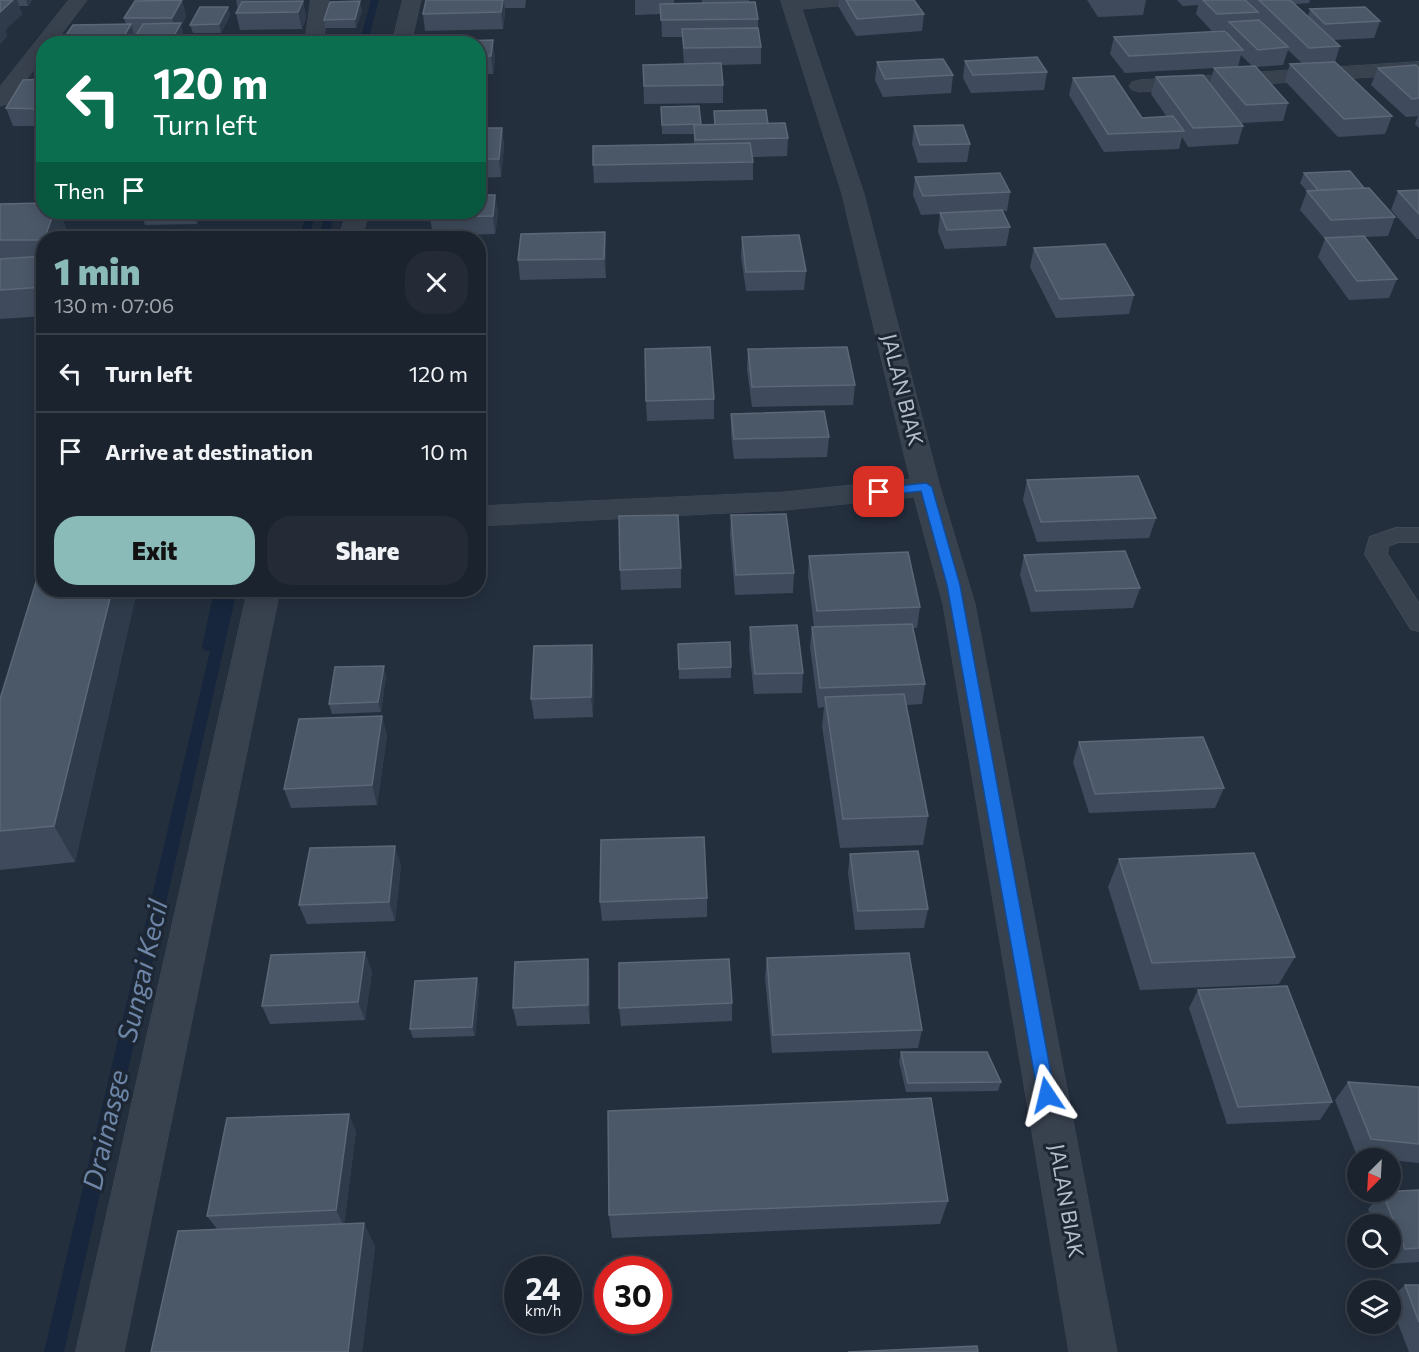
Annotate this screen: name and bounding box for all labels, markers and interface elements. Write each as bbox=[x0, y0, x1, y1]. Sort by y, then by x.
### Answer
text: 120 m bbox=[153, 56, 268, 108]
icon: left bbox=[54, 60, 132, 138]
text: Turn left bbox=[153, 108, 257, 141]
icon: arrive bbox=[117, 174, 150, 207]
text: Then bbox=[54, 177, 105, 204]
text: 1 min bbox=[54, 248, 140, 292]
button: close bbox=[405, 251, 468, 314]
text: 130 m · 07:06 bbox=[54, 293, 174, 317]
street label: JALAN BIAK bbox=[877, 331, 929, 448]
icon: left bbox=[54, 357, 87, 390]
text: Turn left bbox=[105, 360, 192, 387]
text: 120 m bbox=[409, 360, 468, 387]
icon: arrive bbox=[54, 435, 87, 468]
text: Arrive at destination bbox=[105, 438, 313, 465]
text: 10 m bbox=[421, 438, 468, 465]
pin bbox=[853, 466, 904, 517]
icon: arrive bbox=[862, 475, 895, 508]
button: Exit bbox=[54, 516, 255, 585]
button: Share bbox=[267, 516, 468, 585]
water label: Sungai Kecil bbox=[109, 895, 174, 1045]
position arrow bbox=[1015, 1063, 1079, 1127]
water label: Drainasge bbox=[75, 1067, 134, 1193]
street label: JALAN BIAK bbox=[1045, 1142, 1090, 1260]
north arrow bbox=[1347, 1148, 1401, 1202]
map controls bbox=[1347, 1148, 1401, 1334]
button: search bbox=[1347, 1214, 1401, 1268]
speed limit sign: 30 bbox=[594, 1256, 672, 1334]
text: 24 bbox=[525, 1269, 561, 1306]
button: layers bbox=[1347, 1280, 1401, 1334]
text: km/h bbox=[525, 1301, 561, 1319]

